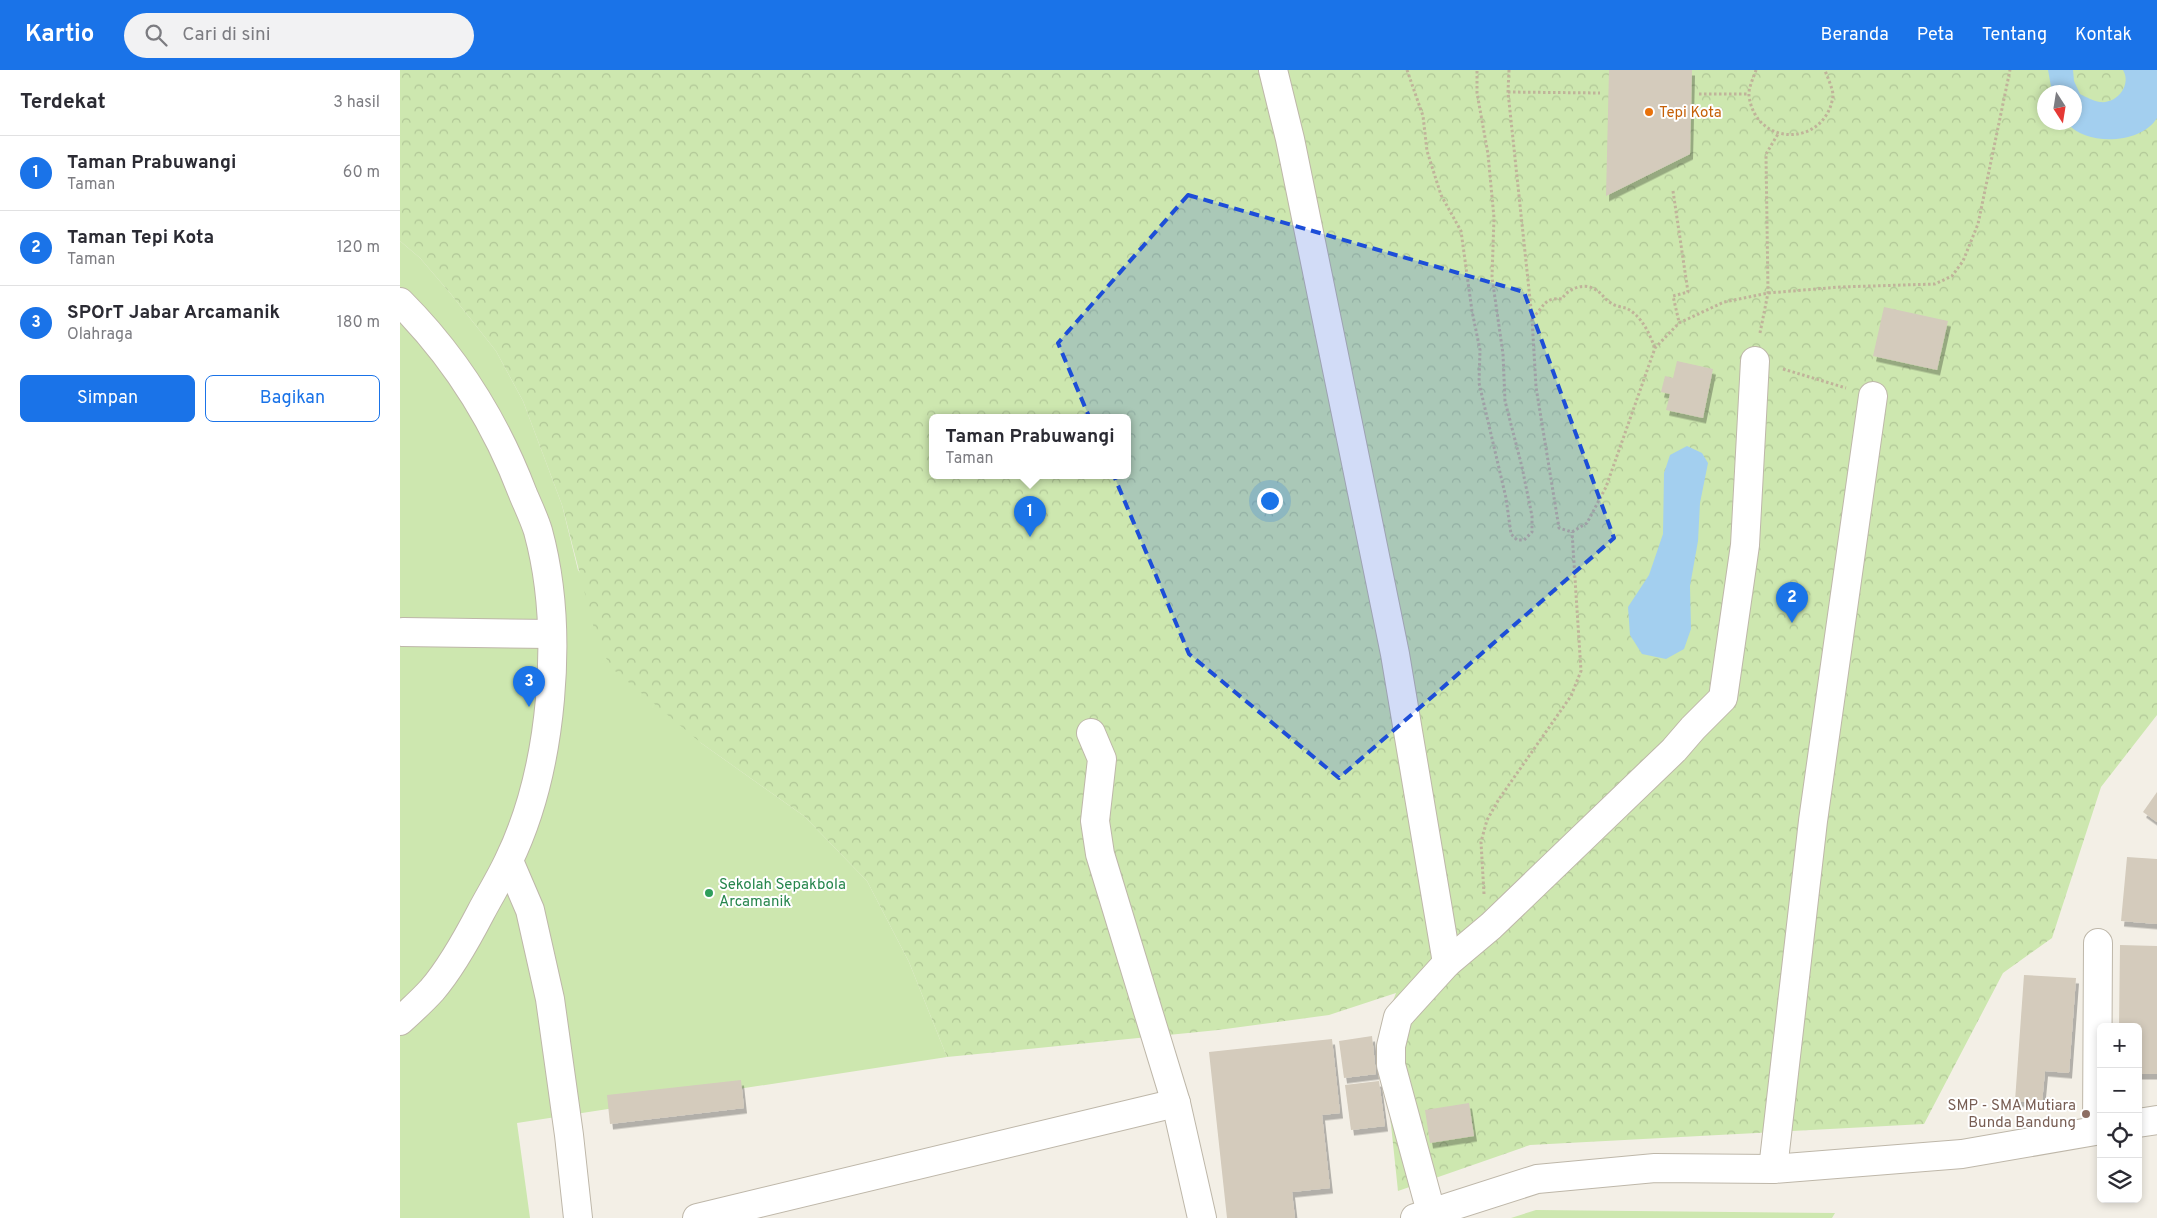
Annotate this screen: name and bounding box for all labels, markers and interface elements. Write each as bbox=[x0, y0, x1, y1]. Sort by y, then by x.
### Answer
search box bbox=[124, 13, 474, 58]
text: Kartio bbox=[25, 20, 94, 50]
icon: search bbox=[142, 21, 170, 49]
text: Cari di sini bbox=[182, 23, 271, 47]
text: Beranda bbox=[1820, 24, 1889, 47]
text: Peta bbox=[1917, 24, 1954, 47]
text: Tentang bbox=[1982, 24, 2047, 47]
text: Kontak bbox=[2075, 24, 2132, 47]
north arrow bbox=[2037, 85, 2082, 130]
text: Terdekat bbox=[20, 89, 106, 116]
text: 3 hasil bbox=[333, 93, 380, 113]
place label: Tepi Kota bbox=[1659, 104, 1722, 123]
marker: Tepi Kota bbox=[1643, 106, 1655, 118]
text: Taman Prabuwangi bbox=[67, 151, 236, 175]
text: 1 bbox=[33, 163, 39, 183]
text: 60 m bbox=[343, 163, 380, 183]
text: Taman bbox=[67, 175, 115, 195]
text: Taman Tepi Kota bbox=[67, 226, 214, 250]
text: 2 bbox=[31, 238, 41, 258]
text: 120 m bbox=[337, 238, 380, 258]
text: Taman bbox=[67, 250, 115, 270]
text: SPOrT Jabar Arcamanik bbox=[67, 301, 280, 325]
text: 3 bbox=[31, 313, 41, 333]
text: 180 m bbox=[337, 313, 380, 333]
text: Olahraga bbox=[67, 325, 133, 345]
button: Simpan bbox=[20, 375, 195, 422]
button: Bagikan bbox=[205, 375, 380, 422]
popup bbox=[929, 414, 1131, 479]
text: Taman Prabuwangi bbox=[945, 425, 1115, 449]
text: Taman bbox=[945, 449, 994, 469]
your location bbox=[1257, 488, 1283, 514]
pin: 1 bbox=[1014, 496, 1046, 537]
pin: 2 bbox=[1776, 582, 1808, 623]
pin: 3 bbox=[513, 666, 545, 707]
place label: Sekolah Sepakbola Arcamanik bbox=[719, 876, 846, 912]
marker: Sekolah Sepakbola Arcamanik bbox=[703, 887, 715, 899]
map controls bbox=[2097, 1023, 2142, 1203]
button: + bbox=[2097, 1023, 2142, 1068]
button: − bbox=[2097, 1068, 2142, 1113]
place label: SMP - SMA Mutiara Bunda Bandung bbox=[1947, 1097, 2076, 1133]
marker: SMP - SMA Mutiara Bunda Bandung bbox=[2080, 1108, 2092, 1120]
button: locate bbox=[2097, 1113, 2142, 1158]
button: layers bbox=[2097, 1158, 2142, 1203]

